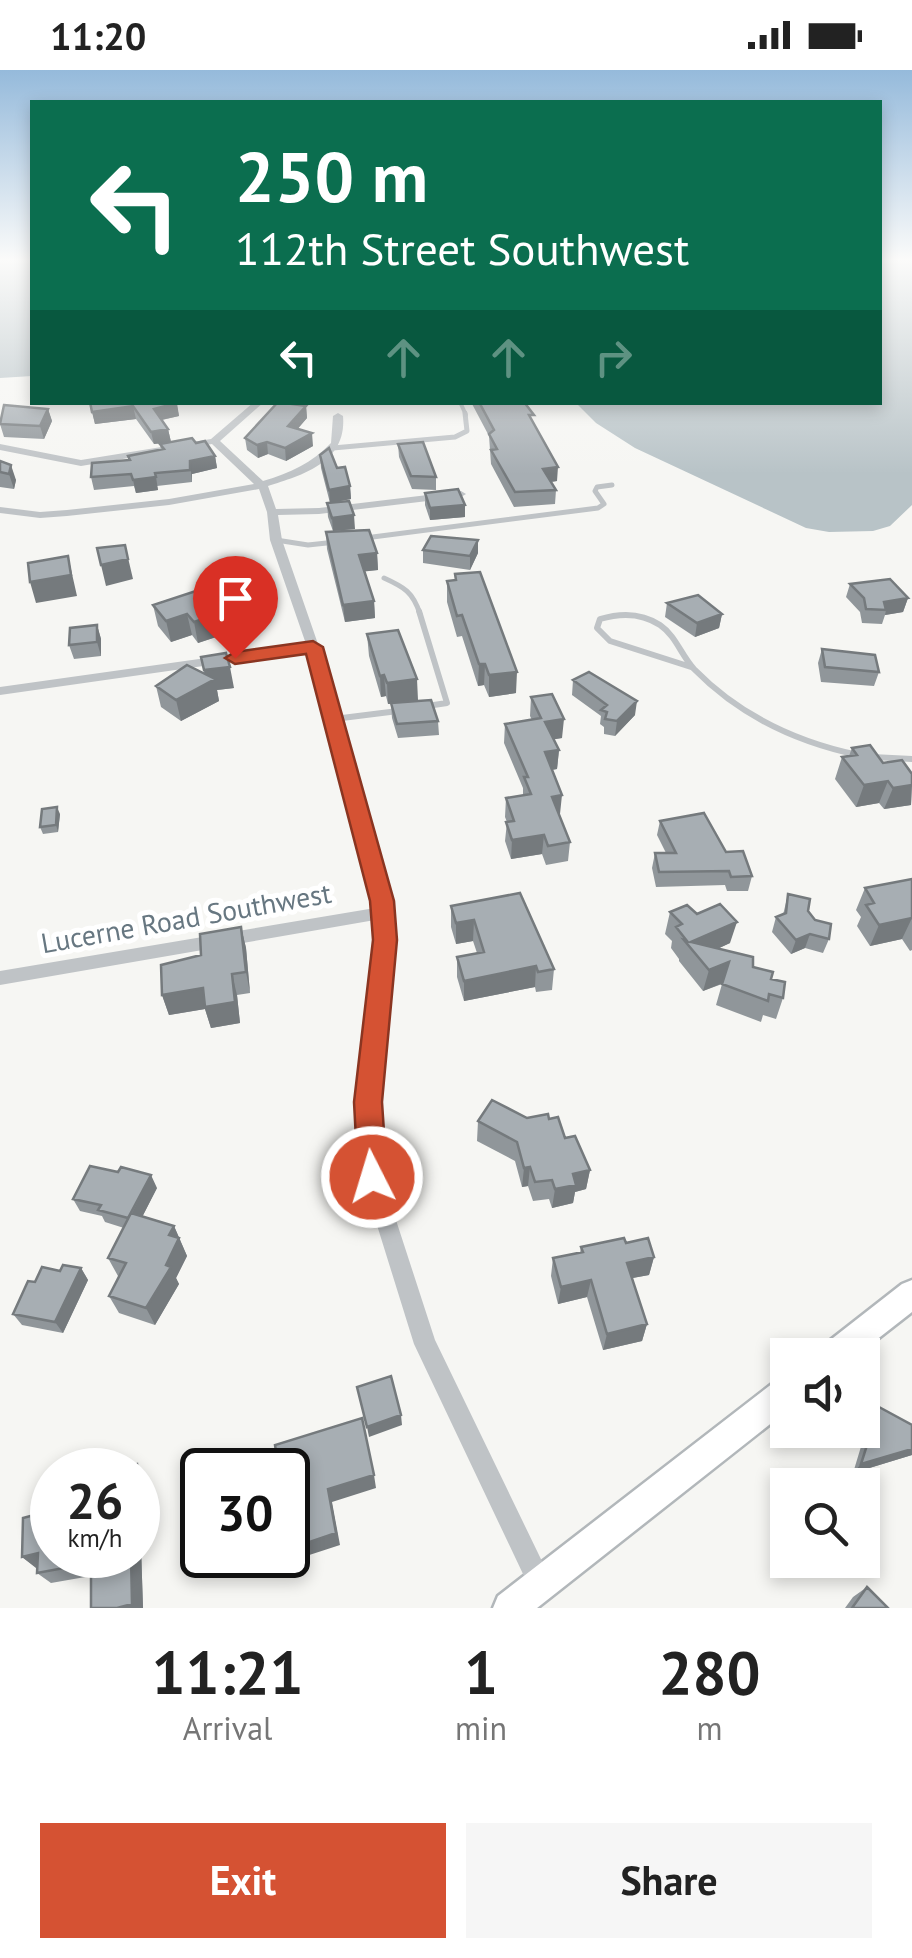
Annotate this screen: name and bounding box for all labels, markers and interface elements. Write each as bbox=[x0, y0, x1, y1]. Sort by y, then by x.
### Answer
text: 11:20 bbox=[50, 11, 146, 60]
text: 250 m bbox=[235, 131, 428, 221]
icon: left bbox=[70, 140, 200, 270]
text: 112th Street Southwest bbox=[235, 219, 689, 277]
icon: left bbox=[271, 330, 326, 385]
icon: ahead bbox=[376, 330, 431, 385]
icon: ahead bbox=[481, 330, 536, 385]
icon: right bbox=[586, 330, 641, 385]
pin bbox=[193, 556, 278, 659]
icon: arrive bbox=[208, 571, 263, 626]
street label: Lucerne Road Southwest bbox=[38, 874, 334, 961]
position arrow bbox=[320, 1125, 424, 1229]
map controls bbox=[770, 1338, 880, 1578]
button: sound bbox=[770, 1338, 880, 1448]
speed limit sign: 30 bbox=[180, 1448, 310, 1578]
text: 26 bbox=[67, 1468, 123, 1533]
button: search bbox=[770, 1468, 880, 1578]
text: km/h bbox=[68, 1522, 122, 1554]
text: 11:21 bbox=[151, 1633, 304, 1711]
text: 1 bbox=[464, 1633, 498, 1711]
text: 280 bbox=[659, 1633, 761, 1711]
text: Arrival bbox=[183, 1707, 272, 1749]
text: min bbox=[455, 1707, 507, 1749]
text: m bbox=[697, 1707, 723, 1749]
button: Exit bbox=[40, 1823, 446, 1938]
button: Share bbox=[466, 1823, 872, 1938]

